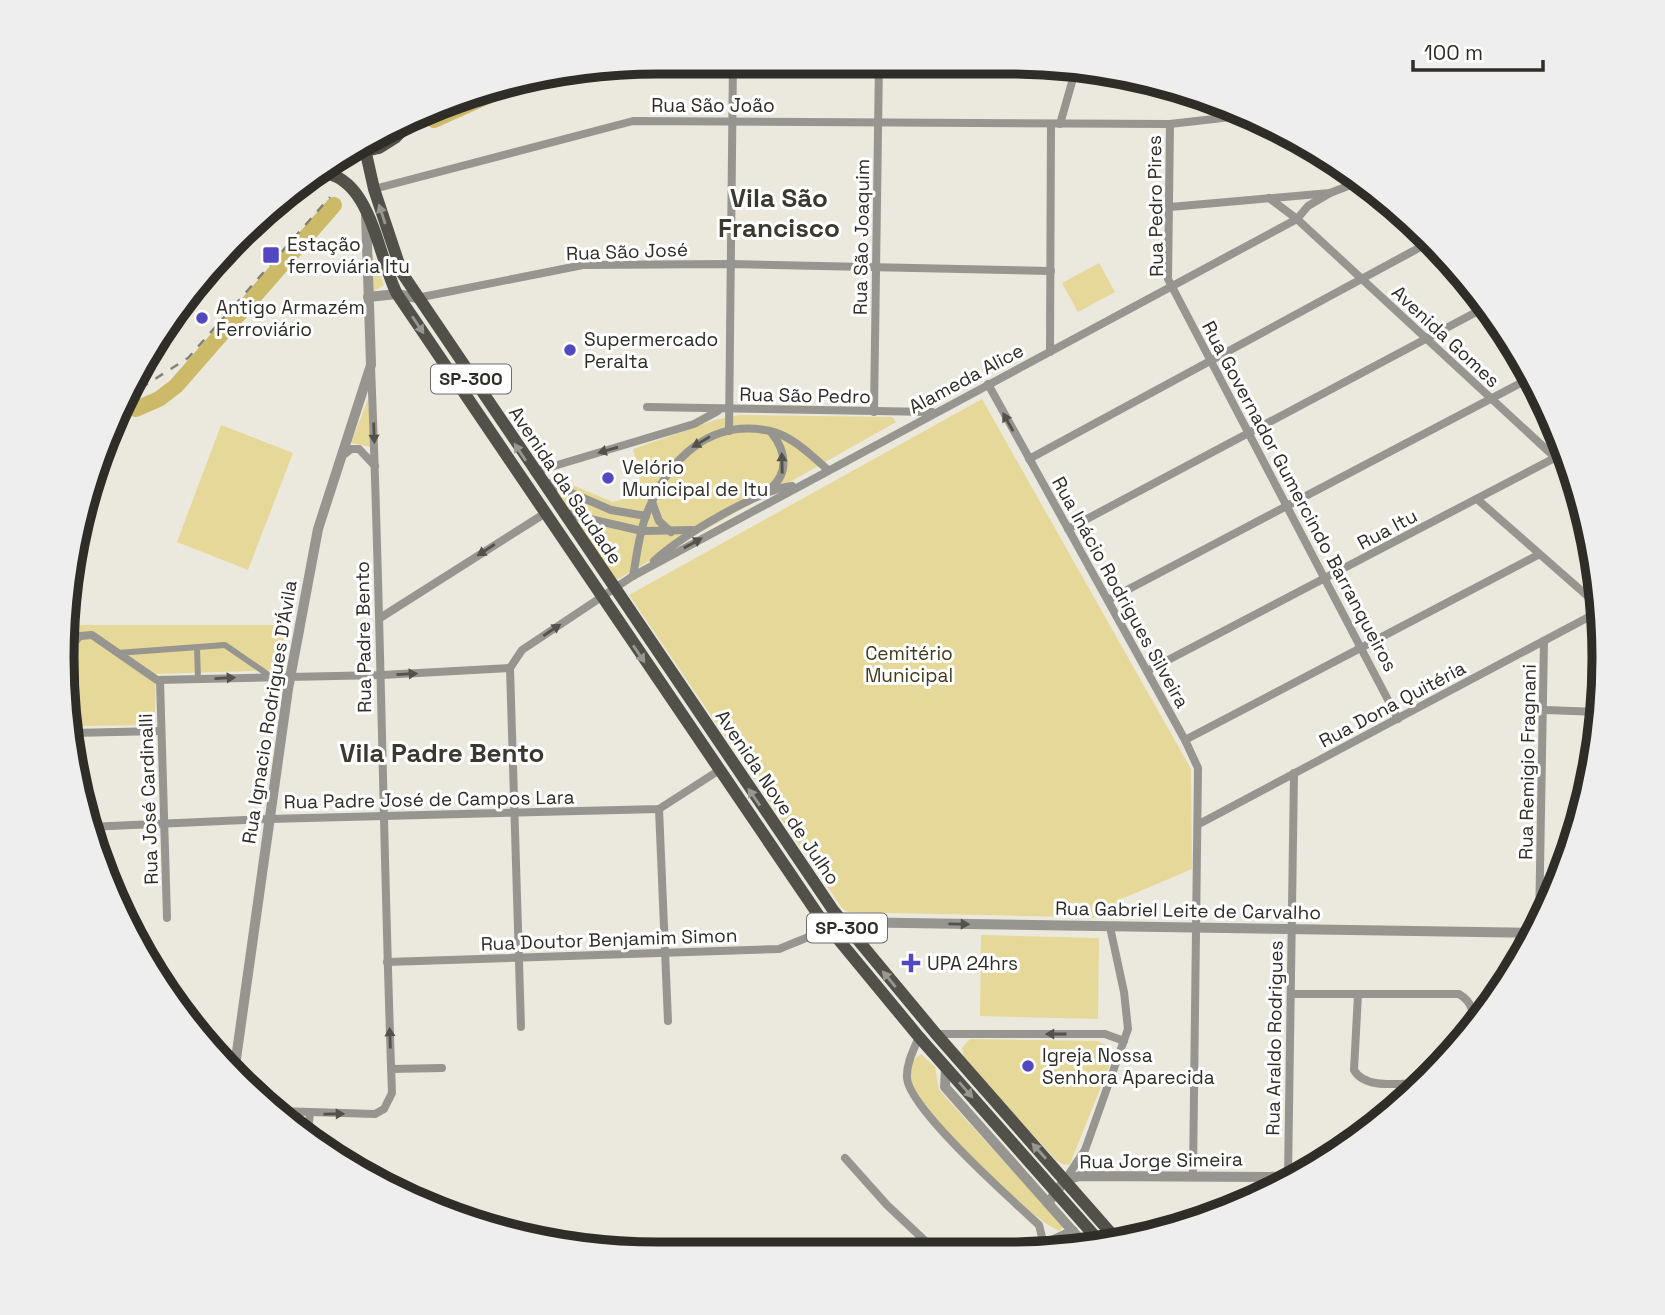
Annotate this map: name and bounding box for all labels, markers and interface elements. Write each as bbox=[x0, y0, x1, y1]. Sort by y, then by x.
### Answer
scale bar bbox=[1413, 28, 1542, 72]
text: 100 m bbox=[1424, 39, 1483, 66]
street label: Rua São João bbox=[651, 93, 775, 118]
street label: Rua Pedro Pires bbox=[1142, 135, 1169, 277]
street label: Rua São Joaquim bbox=[848, 159, 875, 315]
district label: Vila São Francisco bbox=[718, 181, 840, 245]
one-way arrow bbox=[376, 203, 387, 224]
place label: Estação ferroviária Itu bbox=[287, 232, 410, 279]
street label: Rua São José bbox=[566, 237, 688, 266]
marker: Estação ferroviária Itu bbox=[261, 245, 281, 265]
street label: Avenida Gomes bbox=[1386, 280, 1505, 393]
place label: Antigo Armazém Ferroviário bbox=[216, 295, 365, 342]
marker: Antigo Armazém Ferroviário bbox=[194, 310, 210, 326]
one-way arrow bbox=[411, 315, 424, 334]
street label: Rua Governador Gumercindo Barranqueiros bbox=[1196, 317, 1403, 676]
place label: Supermercado Peralta bbox=[584, 327, 718, 374]
street label: Alameda Alice bbox=[904, 338, 1028, 419]
marker: Supermercado Peralta bbox=[562, 342, 578, 358]
road number: SP-300 bbox=[431, 365, 511, 394]
street label: Rua São Pedro bbox=[739, 382, 871, 409]
street label: Avenida da Saudade bbox=[503, 401, 628, 569]
one-way arrow bbox=[1002, 412, 1014, 431]
one-way arrow bbox=[368, 423, 379, 445]
one-way arrow bbox=[691, 435, 710, 448]
one-way arrow bbox=[514, 442, 527, 461]
one-way arrow bbox=[597, 446, 618, 456]
one-way arrow bbox=[776, 452, 788, 474]
place label: Velório Municipal de Itu bbox=[622, 455, 768, 502]
marker: Velório Municipal de Itu bbox=[600, 470, 616, 486]
street label: Rua Inácio Rodrigues Silveira bbox=[1046, 472, 1195, 713]
street label: Rua Itu bbox=[1353, 503, 1422, 556]
one-way arrow bbox=[683, 537, 703, 549]
one-way arrow bbox=[477, 544, 496, 557]
street label: Rua Padre Bento bbox=[350, 561, 377, 713]
street label: Rua Ignacio Rodrigues D'Ávila bbox=[236, 578, 303, 846]
one-way arrow bbox=[543, 623, 561, 637]
park label: Cemitério Municipal bbox=[865, 641, 953, 688]
one-way arrow bbox=[632, 645, 646, 663]
street label: Rua Dona Quitéria bbox=[1315, 655, 1470, 754]
street label: Rua Remigio Fragnani bbox=[1513, 664, 1542, 860]
one-way arrow bbox=[396, 668, 418, 679]
one-way arrow bbox=[214, 672, 236, 683]
street label: Avenida Nove de Julho bbox=[710, 705, 846, 890]
street label: Rua José Cardinalli bbox=[133, 713, 164, 885]
district label: Vila Padre Bento bbox=[340, 736, 544, 770]
street label: Rua Padre José de Campos Lara bbox=[283, 784, 575, 815]
one-way arrow bbox=[748, 787, 761, 806]
street label: Rua Gabriel Leite de Carvalho bbox=[1055, 896, 1321, 925]
road number: SP-300 bbox=[807, 914, 887, 943]
one-way arrow bbox=[948, 918, 970, 930]
street label: Rua Doutor Benjamim Simon bbox=[480, 923, 738, 956]
street label: Rua Araldo Rodrigues bbox=[1260, 940, 1289, 1136]
place label: UPA 24hrs bbox=[927, 951, 1018, 976]
marker: UPA 24hrs bbox=[901, 953, 921, 973]
one-way arrow bbox=[882, 971, 897, 988]
one-way arrow bbox=[384, 1026, 395, 1048]
one-way arrow bbox=[1045, 1028, 1067, 1040]
place label: Igreja Nossa Senhora Aparecida bbox=[1042, 1043, 1215, 1090]
marker: Igreja Nossa Senhora Aparecida bbox=[1020, 1058, 1036, 1074]
one-way arrow bbox=[958, 1081, 974, 1099]
one-way arrow bbox=[324, 1108, 346, 1120]
one-way arrow bbox=[1031, 1142, 1047, 1160]
street label: Rua Jorge Simeira bbox=[1079, 1147, 1243, 1174]

